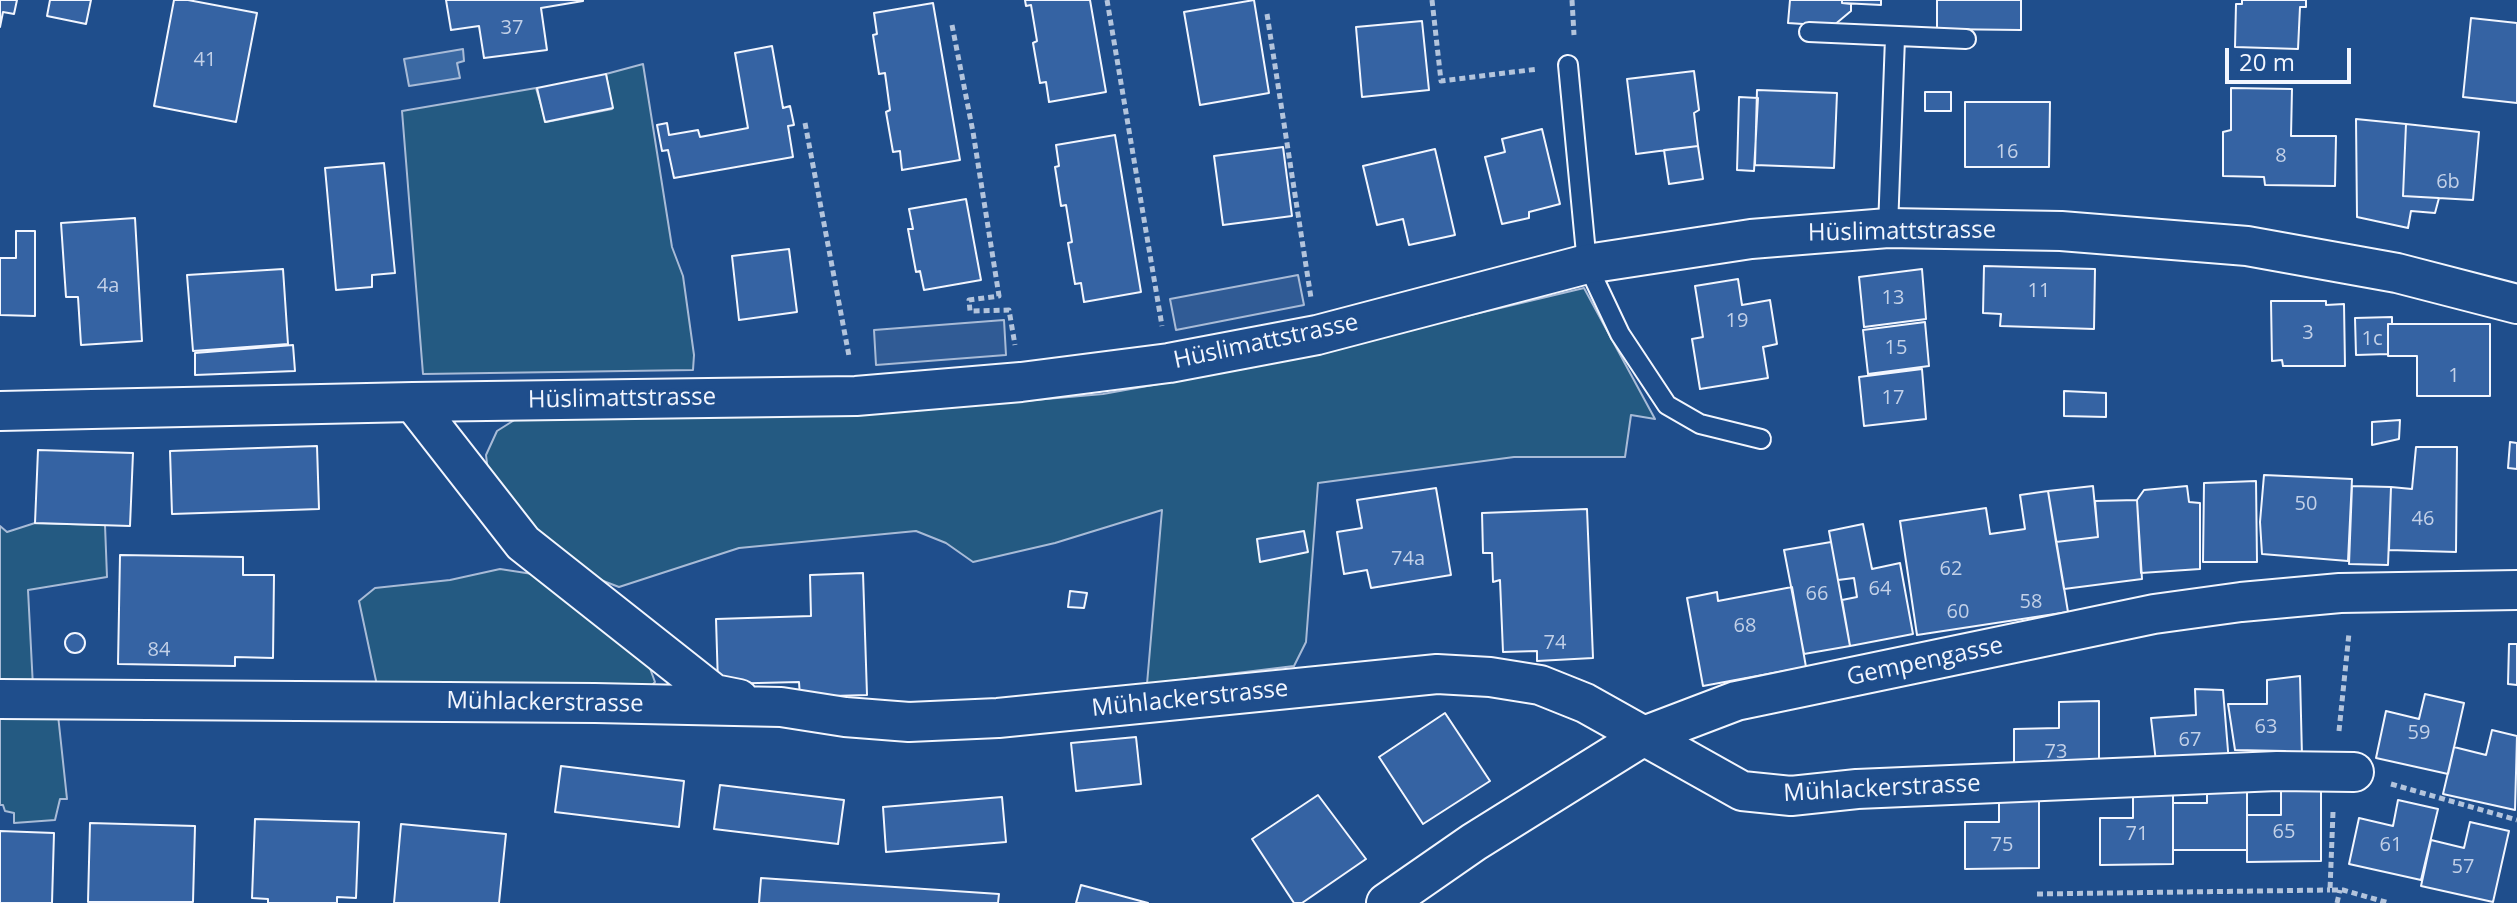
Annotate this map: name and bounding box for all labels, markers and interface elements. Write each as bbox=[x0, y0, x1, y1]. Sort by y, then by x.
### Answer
house number: 37 bbox=[501, 16, 523, 40]
scale bar bbox=[2229, 32, 2355, 82]
text: 20 m bbox=[2239, 45, 2295, 78]
house number: 41 bbox=[194, 48, 216, 72]
house number: 16 bbox=[1996, 140, 2018, 164]
house number: 8 bbox=[2275, 144, 2287, 168]
house number: 6b bbox=[2436, 170, 2460, 194]
street label: Hüslimattstrasse bbox=[1808, 216, 1996, 248]
house number: 4a bbox=[97, 274, 119, 298]
house number: 11 bbox=[2028, 279, 2050, 303]
house number: 13 bbox=[1882, 286, 1904, 310]
street label: Hüslimattstrasse bbox=[1171, 308, 1361, 376]
house number: 19 bbox=[1726, 309, 1748, 333]
house number: 3 bbox=[2302, 321, 2314, 345]
house number: 1c bbox=[2361, 327, 2383, 351]
house number: 15 bbox=[1885, 336, 1907, 360]
house number: 1 bbox=[2448, 364, 2460, 388]
street label: Hüslimattstrasse bbox=[528, 383, 716, 415]
house number: 17 bbox=[1882, 386, 1904, 410]
house number: 50 bbox=[2295, 492, 2317, 516]
house number: 46 bbox=[2412, 507, 2434, 531]
house number: 74a bbox=[1391, 547, 1425, 571]
house number: 62 bbox=[1940, 557, 1962, 581]
house number: 64 bbox=[1869, 577, 1891, 601]
house number: 66 bbox=[1806, 582, 1828, 606]
house number: 58 bbox=[2020, 590, 2042, 614]
house number: 60 bbox=[1947, 600, 1969, 624]
house number: 68 bbox=[1734, 614, 1756, 638]
house number: 74 bbox=[1544, 631, 1566, 655]
street label: Gempengasse bbox=[1844, 631, 2006, 693]
house number: 84 bbox=[148, 638, 170, 662]
street label: Mühlackerstrasse bbox=[1090, 674, 1290, 724]
street label: Mühlackerstrasse bbox=[446, 687, 644, 719]
house number: 63 bbox=[2255, 715, 2277, 739]
house number: 59 bbox=[2408, 721, 2430, 745]
house number: 67 bbox=[2179, 728, 2201, 752]
house number: 73 bbox=[2045, 740, 2067, 764]
street label: Mühlackerstrasse bbox=[1783, 769, 1981, 809]
house number: 65 bbox=[2273, 820, 2295, 844]
house number: 71 bbox=[2126, 822, 2148, 846]
house number: 75 bbox=[1991, 833, 2013, 857]
house number: 61 bbox=[2380, 833, 2402, 857]
house number: 57 bbox=[2452, 855, 2474, 879]

